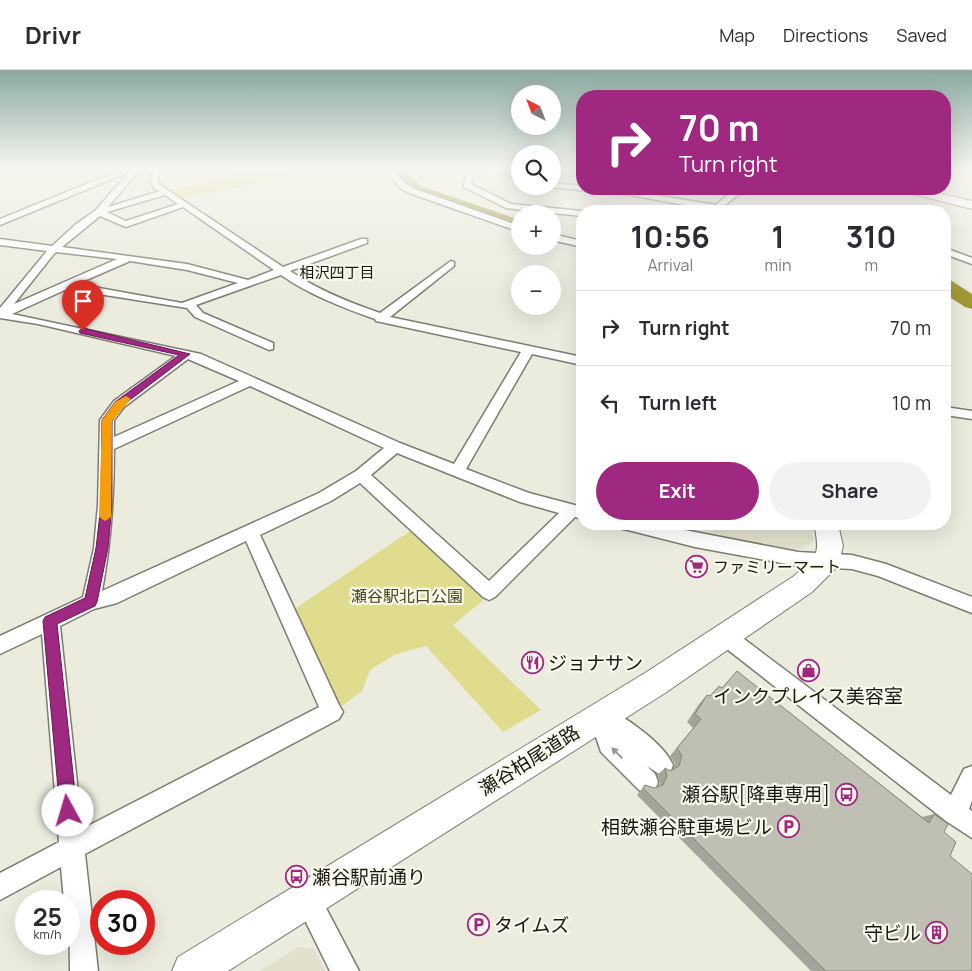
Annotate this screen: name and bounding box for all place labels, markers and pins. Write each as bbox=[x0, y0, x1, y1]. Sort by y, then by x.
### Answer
pin bbox=[62, 280, 104, 331]
supermarket icon: ファミリーマート bbox=[685, 555, 709, 579]
place label: ファミリーマート bbox=[713, 556, 841, 578]
place label: ジョナサン bbox=[548, 650, 643, 676]
restaurant icon: ジョナサン bbox=[520, 651, 544, 675]
shop icon: インクプレイス美容室 bbox=[796, 658, 820, 682]
place label: インクプレイス美容室 bbox=[713, 683, 903, 709]
place label: 瀬谷駅[降車専用] bbox=[682, 781, 830, 807]
bus stop icon: 瀬谷駅[降車専用] bbox=[834, 782, 858, 806]
place label: 相鉄瀬谷駐車場ビル bbox=[601, 814, 772, 840]
parking icon: 相鉄瀬谷駐車場ビル bbox=[776, 815, 800, 839]
place label: 瀬谷駅前通り bbox=[312, 864, 426, 890]
bus stop icon: 瀬谷駅前通り bbox=[284, 865, 308, 889]
place label: タイムズ bbox=[494, 912, 570, 938]
parking icon: タイムズ bbox=[466, 913, 490, 937]
place label: 守ビル bbox=[864, 920, 921, 946]
building icon: 守ビル bbox=[925, 921, 949, 945]

